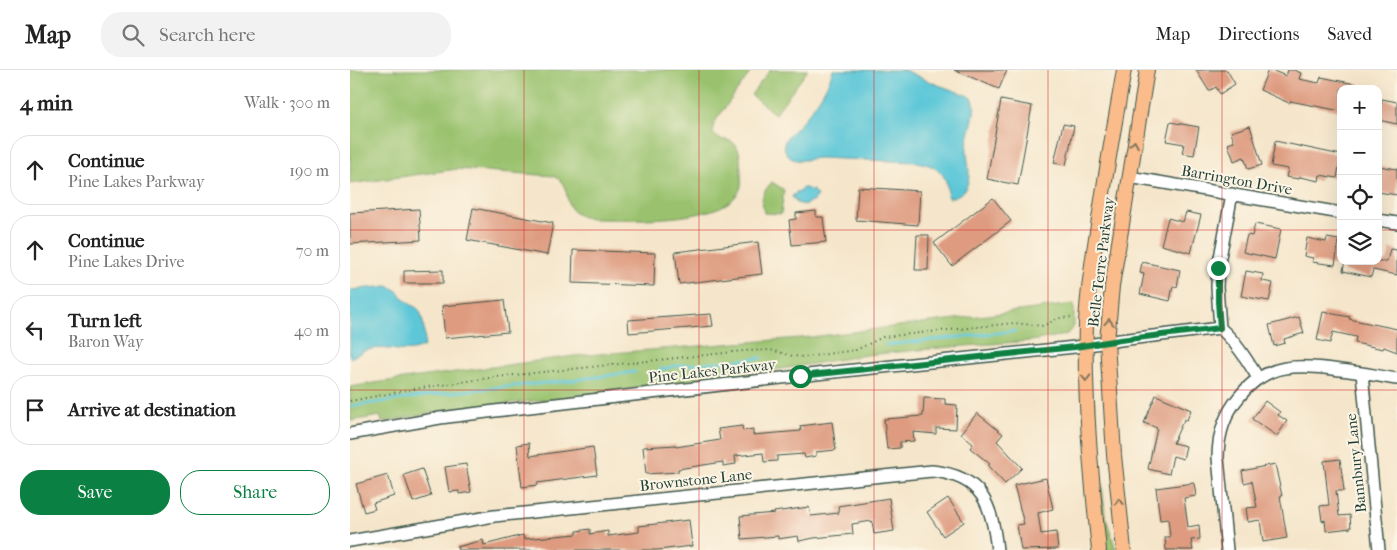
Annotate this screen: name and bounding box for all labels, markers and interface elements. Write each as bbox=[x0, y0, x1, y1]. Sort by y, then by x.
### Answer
search box bbox=[101, 12, 451, 57]
text: Map bbox=[25, 21, 71, 49]
icon: search bbox=[119, 21, 147, 49]
text: Search here bbox=[159, 24, 255, 46]
text: Map bbox=[1156, 24, 1190, 45]
text: Directions bbox=[1218, 24, 1299, 45]
text: Saved bbox=[1327, 24, 1372, 45]
map controls bbox=[1337, 85, 1382, 265]
button: + bbox=[1337, 85, 1382, 130]
text: 4 min bbox=[20, 91, 73, 115]
text: Walk · 300 m bbox=[244, 93, 330, 112]
button: − bbox=[1337, 130, 1382, 175]
one-way arrow bbox=[1129, 140, 1139, 148]
text: Continue bbox=[68, 150, 144, 172]
icon: ahead bbox=[21, 156, 49, 184]
text: 190 m bbox=[289, 161, 329, 180]
street label: Barrington Drive bbox=[1180, 161, 1294, 199]
text: Pine Lakes Parkway bbox=[68, 172, 204, 191]
button: locate bbox=[1337, 175, 1382, 220]
street label: Belle Terre Parkway bbox=[1084, 195, 1118, 328]
button: layers bbox=[1337, 220, 1382, 265]
text: Continue bbox=[68, 230, 144, 252]
icon: ahead bbox=[21, 236, 49, 264]
text: 70 m bbox=[296, 241, 329, 260]
text: Pine Lakes Drive bbox=[68, 252, 184, 271]
route end bbox=[1207, 257, 1230, 280]
text: Turn left bbox=[68, 310, 142, 332]
icon: left bbox=[21, 316, 49, 344]
one-way arrow bbox=[1103, 318, 1114, 326]
text: 40 m bbox=[294, 321, 329, 340]
text: Baron Way bbox=[68, 332, 144, 351]
street label: Pine Lakes Parkway bbox=[647, 355, 778, 387]
route start bbox=[789, 365, 812, 388]
one-way arrow bbox=[1081, 375, 1092, 383]
icon: arrive bbox=[21, 396, 49, 424]
text: Arrive at destination bbox=[68, 399, 236, 421]
street label: Bannbury Lane bbox=[1342, 412, 1370, 514]
street label: Brownstone Lane bbox=[639, 465, 754, 495]
button: Save bbox=[20, 470, 170, 515]
button: Share bbox=[180, 470, 330, 515]
one-way arrow bbox=[1114, 497, 1125, 505]

